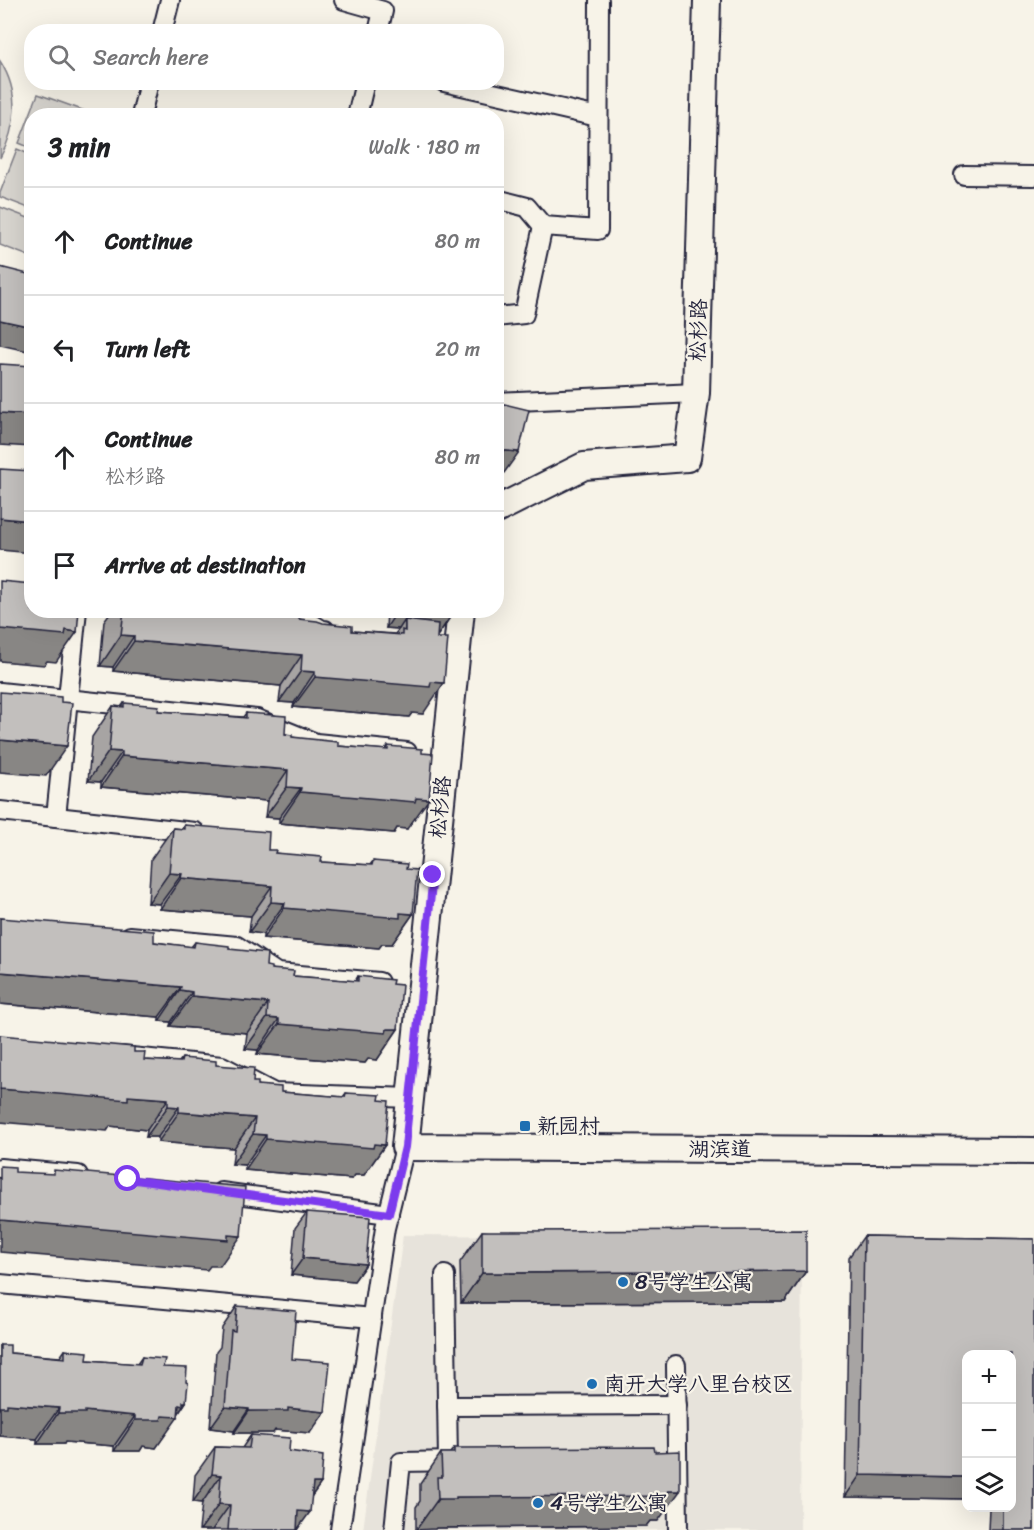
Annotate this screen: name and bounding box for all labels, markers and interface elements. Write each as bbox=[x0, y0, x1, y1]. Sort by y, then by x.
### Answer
search box bbox=[24, 24, 504, 90]
text: Search here bbox=[93, 38, 209, 77]
icon: search bbox=[45, 41, 78, 74]
text: 3 min bbox=[48, 124, 110, 170]
text: Walk · 180 m bbox=[369, 130, 480, 165]
text: Continue bbox=[105, 222, 193, 261]
text: 80 m bbox=[435, 224, 480, 259]
icon: ahead bbox=[48, 225, 81, 258]
street label: 松杉路 bbox=[678, 298, 718, 362]
text: Turn left bbox=[105, 330, 190, 369]
text: 20 m bbox=[435, 332, 480, 367]
icon: left bbox=[48, 333, 81, 366]
text: Continue bbox=[105, 420, 193, 459]
text: 80 m bbox=[435, 440, 480, 475]
icon: ahead bbox=[48, 441, 81, 474]
text: 松杉路 bbox=[105, 459, 165, 494]
text: Arrive at destination bbox=[105, 546, 306, 585]
icon: arrive bbox=[48, 549, 81, 582]
street label: 松杉路 bbox=[418, 774, 462, 840]
route end bbox=[419, 861, 445, 887]
place label: 新园村 bbox=[537, 1107, 600, 1145]
marker: 新园村 bbox=[518, 1119, 532, 1133]
street label: 湖滨道 bbox=[689, 1130, 752, 1168]
route start bbox=[114, 1165, 140, 1191]
place label: 8号学生公寓 bbox=[635, 1263, 753, 1301]
marker: 8号学生公寓 bbox=[616, 1275, 630, 1289]
map controls bbox=[962, 1350, 1016, 1512]
button: + bbox=[962, 1350, 1016, 1404]
place label: 南开大学八里台校区 bbox=[604, 1365, 793, 1403]
marker: 南开大学八里台校区 bbox=[585, 1377, 599, 1391]
button: − bbox=[962, 1404, 1016, 1458]
button: layers bbox=[962, 1458, 1016, 1512]
place label: 4号学生公寓 bbox=[550, 1484, 668, 1522]
marker: 4号学生公寓 bbox=[531, 1496, 545, 1510]

